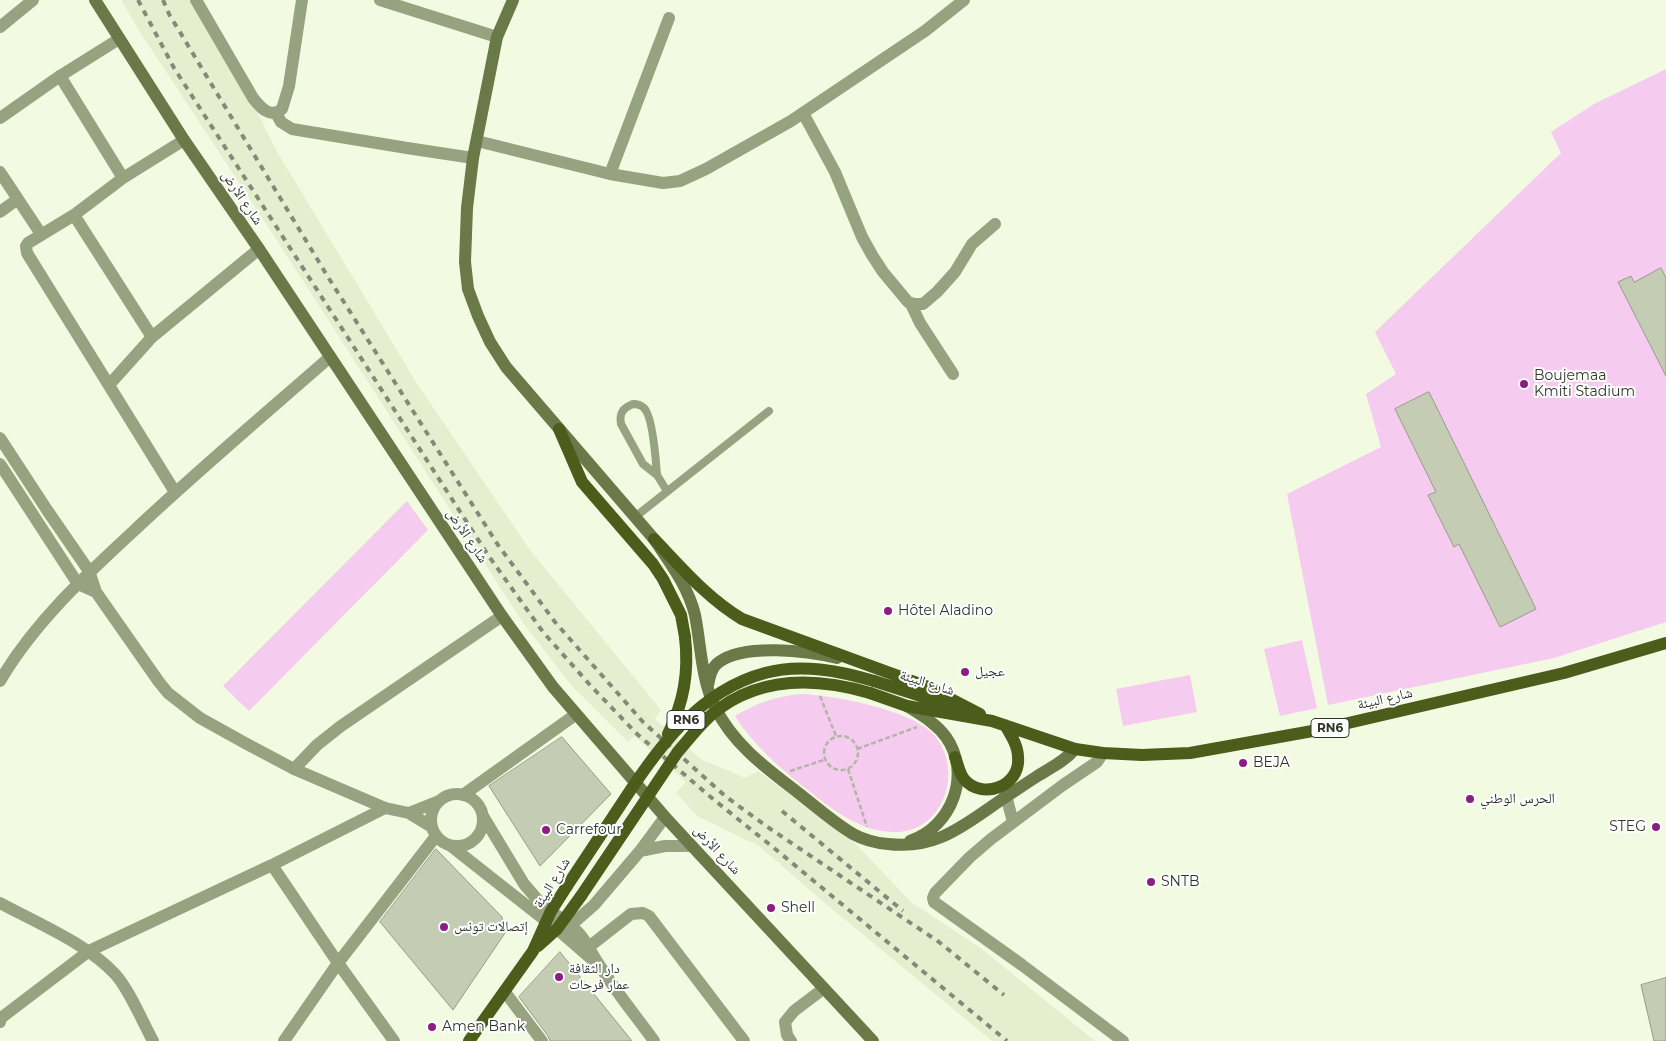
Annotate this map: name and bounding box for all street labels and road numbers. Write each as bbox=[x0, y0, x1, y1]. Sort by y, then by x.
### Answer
street label: شارع الأرض bbox=[218, 168, 266, 228]
street label: شارع الأرض bbox=[443, 506, 491, 566]
street label: شارع البيئة bbox=[898, 667, 956, 699]
street label: شارع البيئة bbox=[1356, 685, 1414, 713]
road number: RN6 bbox=[667, 710, 705, 730]
road number: RN6 bbox=[1311, 718, 1349, 738]
street label: شارع الأرض bbox=[690, 822, 744, 878]
street label: شارع البيئة bbox=[530, 855, 574, 911]

